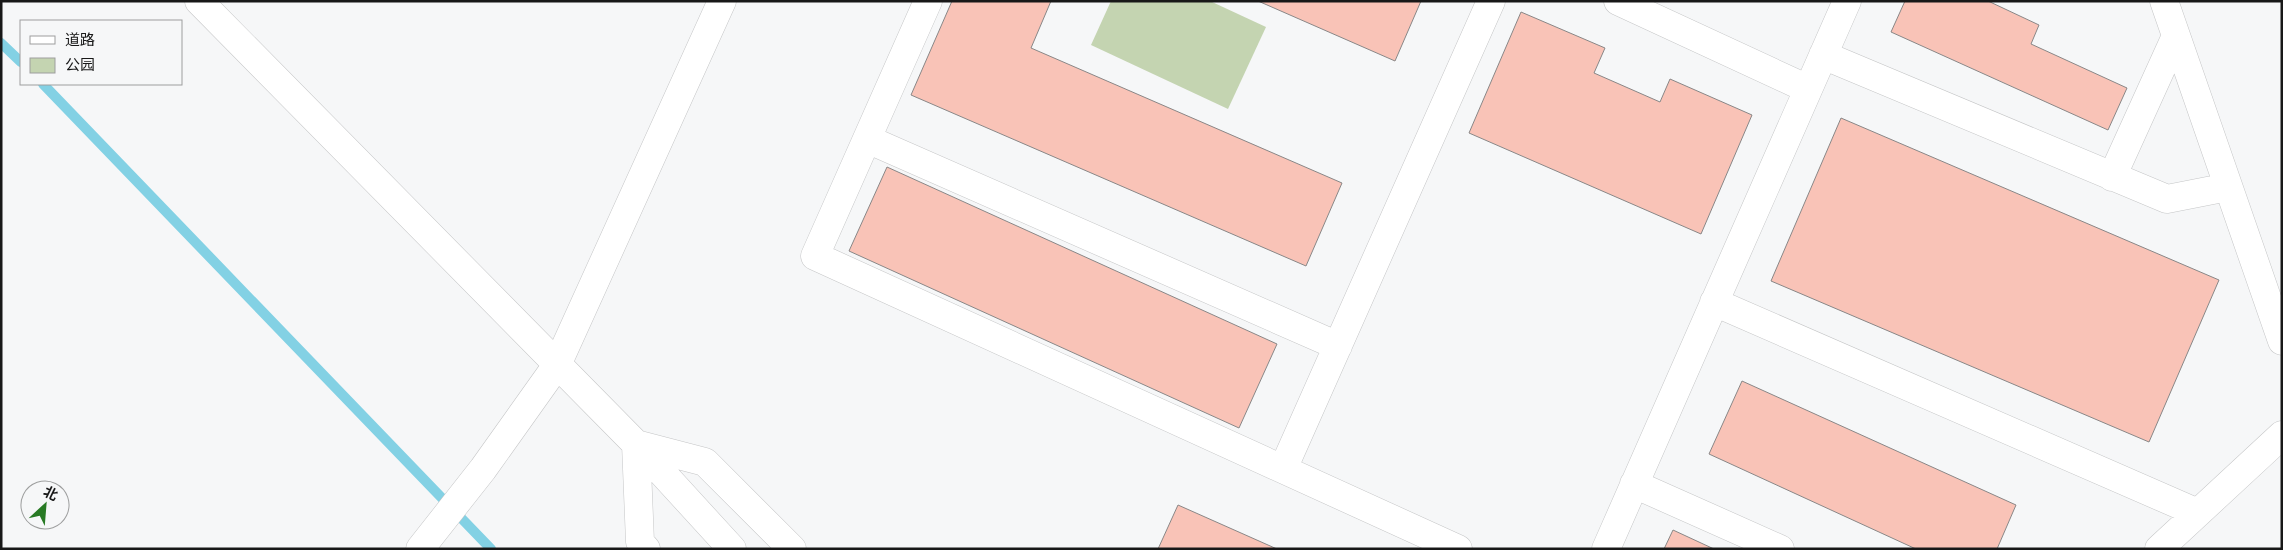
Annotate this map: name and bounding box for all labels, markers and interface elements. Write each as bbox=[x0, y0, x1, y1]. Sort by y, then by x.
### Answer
legend bbox=[20, 20, 182, 85]
text: 道路 bbox=[65, 29, 95, 49]
text: 公园 bbox=[65, 54, 95, 74]
north arrow bbox=[20, 480, 70, 530]
text: 北 bbox=[40, 481, 61, 504]

